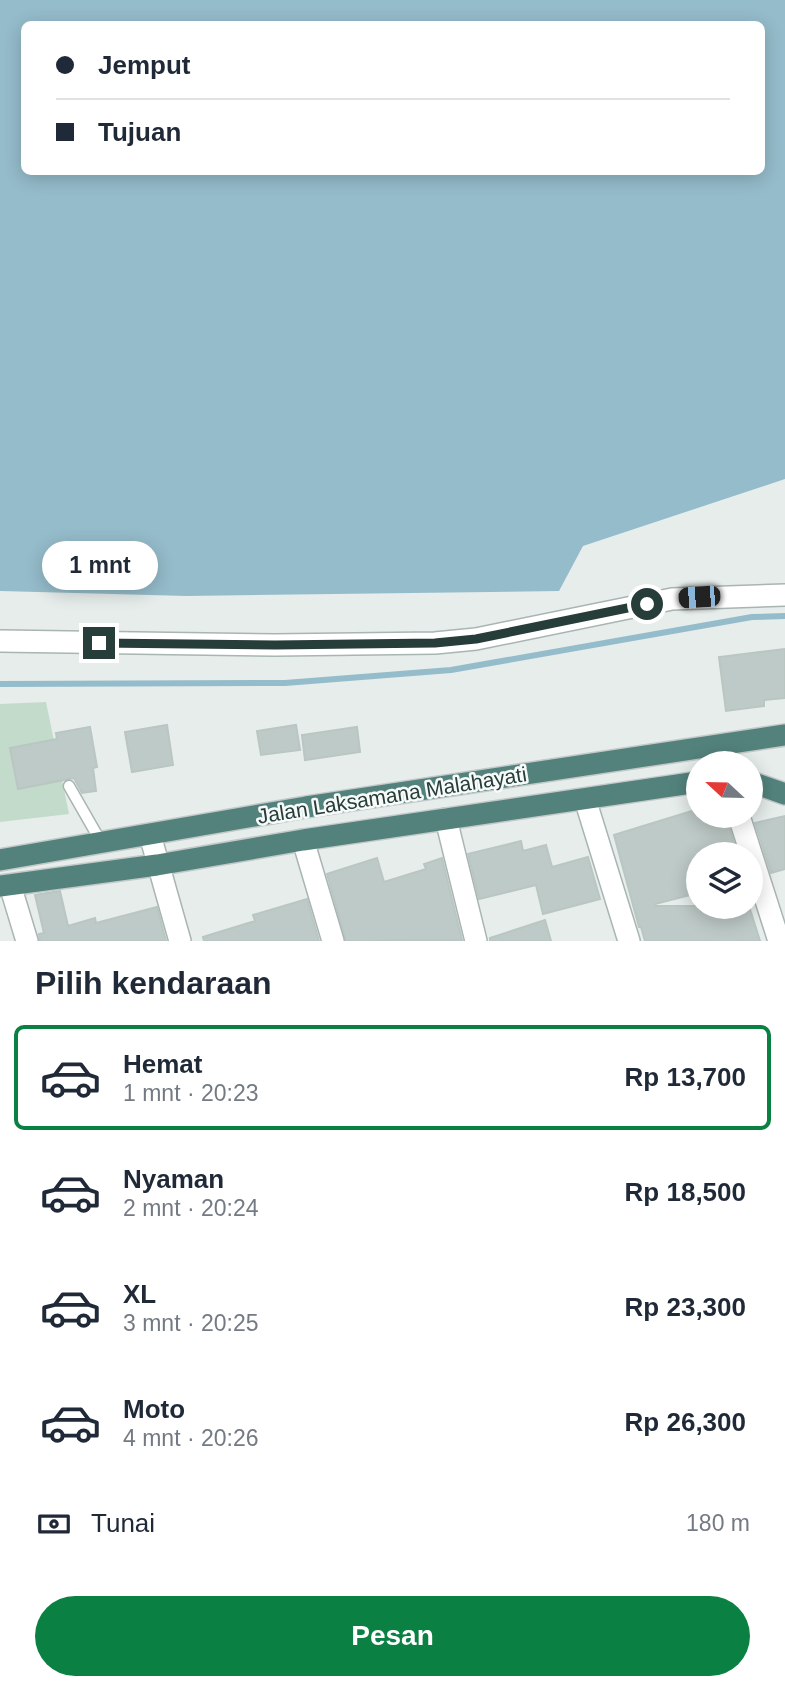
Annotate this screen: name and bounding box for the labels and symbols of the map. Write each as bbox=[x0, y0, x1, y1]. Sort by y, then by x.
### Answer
callout: 1 mnt bbox=[41, 542, 157, 590]
car bbox=[678, 585, 721, 609]
route start bbox=[631, 588, 663, 620]
route end bbox=[83, 627, 115, 659]
north arrow bbox=[686, 751, 763, 828]
street label: Jalan Laksamana Malahayati bbox=[256, 762, 528, 828]

